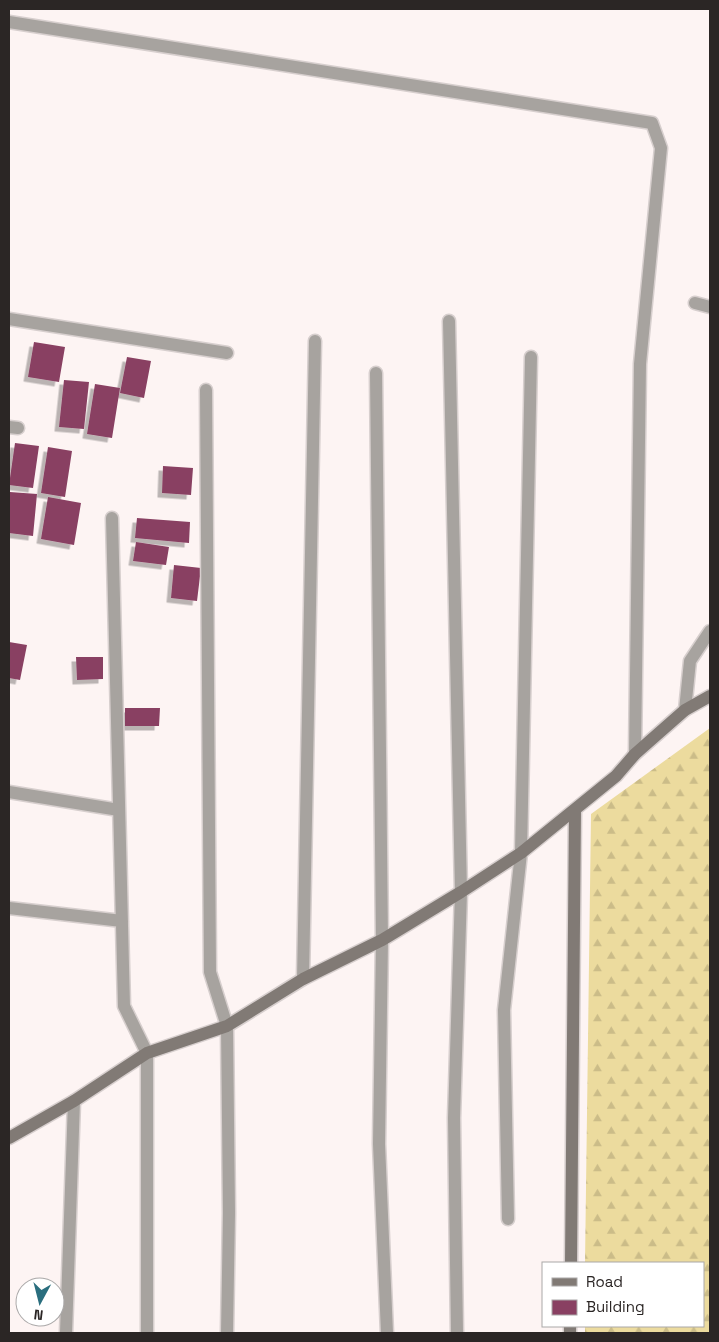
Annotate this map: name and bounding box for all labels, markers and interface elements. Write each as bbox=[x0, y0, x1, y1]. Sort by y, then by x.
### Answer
legend bbox=[542, 1262, 704, 1327]
text: Road bbox=[586, 1272, 623, 1291]
north arrow bbox=[15, 1277, 65, 1327]
text: Building bbox=[586, 1297, 645, 1316]
text: N bbox=[33, 1305, 44, 1324]

